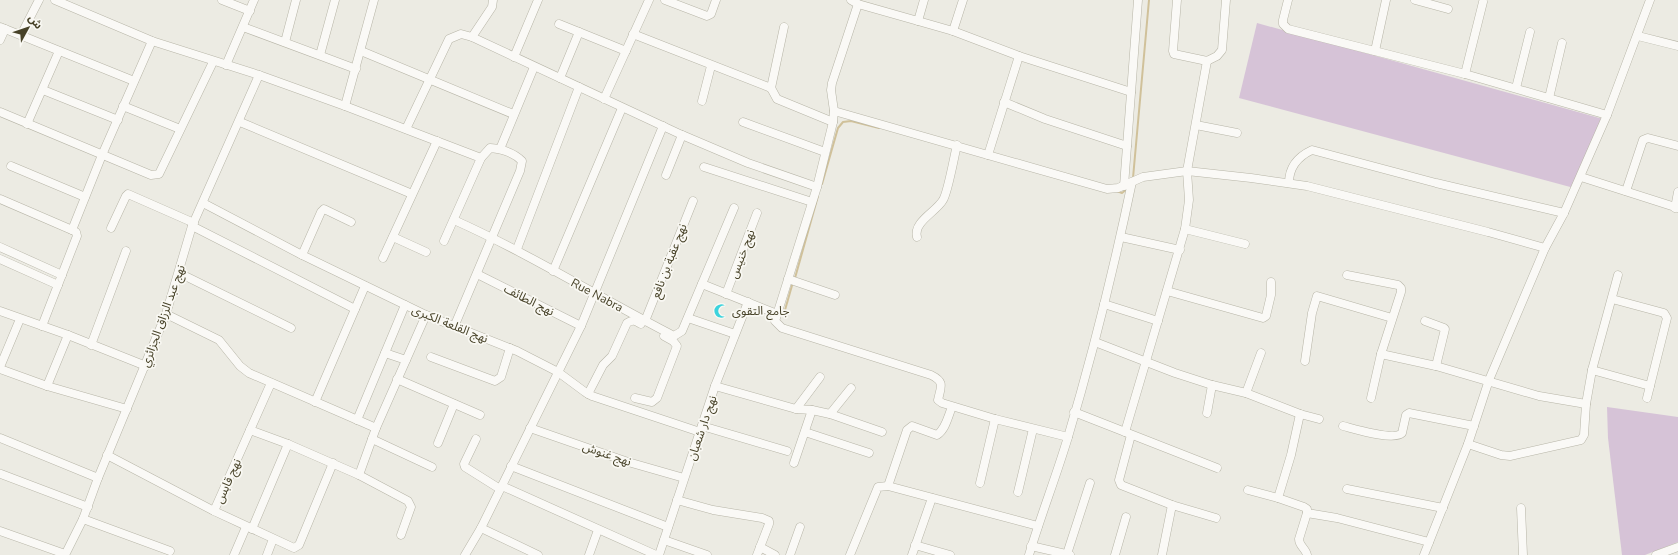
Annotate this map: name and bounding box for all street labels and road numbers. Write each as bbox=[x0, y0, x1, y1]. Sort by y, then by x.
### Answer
street label: نهج عقبة بن نافع bbox=[647, 221, 692, 301]
street label: نهج خنيس bbox=[725, 227, 760, 281]
street label: نهج عبد الرزاق الجزائري bbox=[137, 263, 191, 370]
street label: Rue Nabra bbox=[568, 275, 626, 315]
street label: نهج الطائف bbox=[501, 280, 557, 320]
street label: نهج القلعة الكبرى bbox=[409, 301, 491, 348]
street label: نهج دار شعبان bbox=[683, 393, 722, 463]
street label: نهج غنوش bbox=[580, 438, 633, 471]
street label: نهج قابس bbox=[211, 456, 246, 506]

